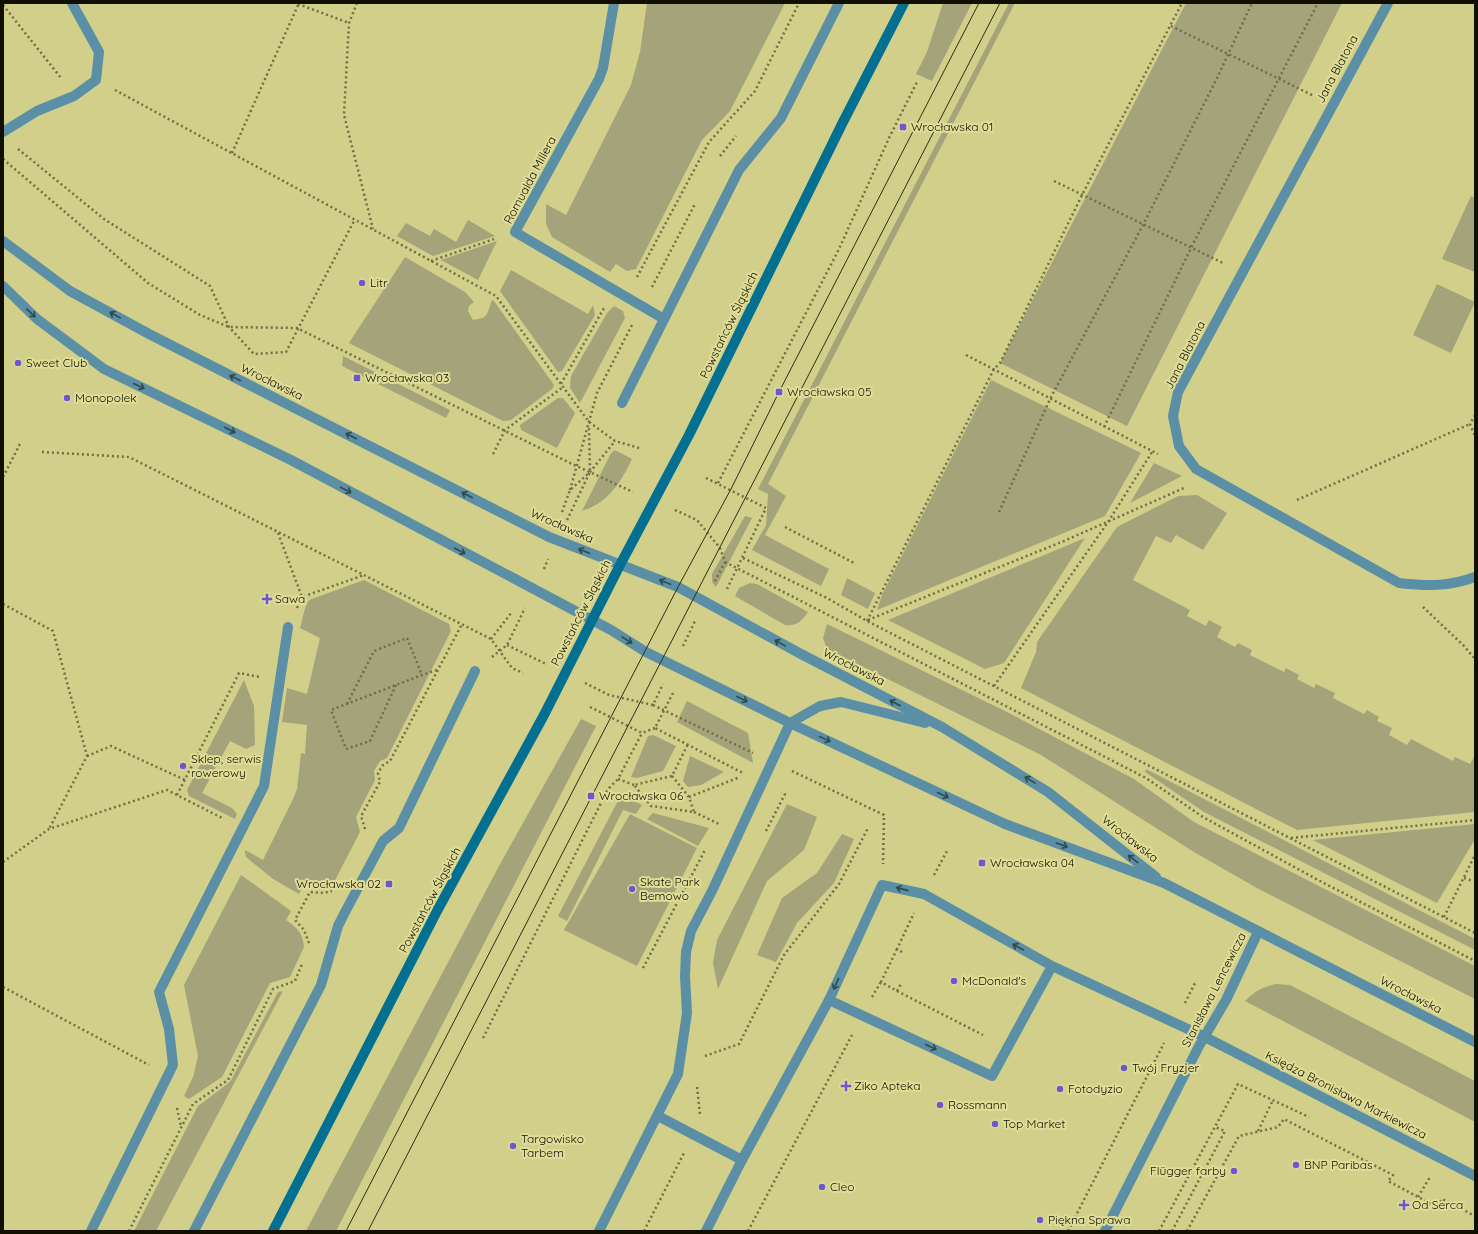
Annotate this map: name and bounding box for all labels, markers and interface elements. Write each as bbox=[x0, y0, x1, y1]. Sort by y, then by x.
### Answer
street label: Jana Blatona bbox=[1312, 32, 1361, 105]
place label: Wrocławska 01 bbox=[911, 119, 993, 134]
marker: Wrocławska 01 bbox=[898, 122, 908, 132]
street label: Romualda Millera bbox=[500, 133, 559, 226]
street label: Powstańców Śląskich bbox=[696, 269, 761, 381]
place label: Litr bbox=[370, 275, 388, 290]
marker: Litr bbox=[357, 278, 367, 288]
one-way arrow bbox=[26, 309, 36, 318]
one-way arrow bbox=[109, 311, 121, 319]
street label: Jana Blatona bbox=[1161, 318, 1208, 392]
place label: Sweet Club bbox=[26, 355, 87, 370]
marker: Sweet Club bbox=[13, 358, 23, 368]
street label: Wrocławska bbox=[239, 360, 306, 403]
place label: Wrocławska 03 bbox=[365, 370, 449, 385]
marker: Wrocławska 03 bbox=[352, 373, 362, 383]
one-way arrow bbox=[229, 374, 241, 381]
one-way arrow bbox=[133, 383, 145, 390]
place label: Wrocławska 05 bbox=[787, 384, 872, 399]
marker: Wrocławska 05 bbox=[774, 387, 784, 397]
place label: Monopolek bbox=[75, 390, 137, 405]
marker: Monopolek bbox=[62, 393, 72, 403]
one-way arrow bbox=[224, 427, 236, 434]
one-way arrow bbox=[345, 432, 357, 439]
one-way arrow bbox=[340, 486, 352, 494]
one-way arrow bbox=[461, 491, 473, 498]
street label: Wrocławska bbox=[528, 505, 596, 546]
one-way arrow bbox=[578, 547, 590, 555]
one-way arrow bbox=[454, 548, 466, 555]
street label: Powstańców Śląskich bbox=[547, 557, 614, 668]
one-way arrow bbox=[659, 578, 671, 586]
place label: Sawa bbox=[275, 591, 305, 606]
marker: Sawa bbox=[262, 594, 272, 604]
one-way arrow bbox=[621, 636, 633, 644]
one-way arrow bbox=[774, 638, 786, 646]
street label: Wrocławska bbox=[821, 645, 888, 689]
one-way arrow bbox=[736, 696, 748, 703]
one-way arrow bbox=[889, 699, 901, 706]
one-way arrow bbox=[819, 736, 831, 743]
place label: Sklep, serwis rowerowy bbox=[191, 751, 262, 780]
marker: Sklep, serwis rowerowy bbox=[178, 761, 188, 771]
one-way arrow bbox=[1024, 776, 1036, 784]
place label: Wrocławska 06 bbox=[599, 788, 684, 803]
marker: Wrocławska 06 bbox=[586, 791, 596, 801]
one-way arrow bbox=[936, 792, 948, 799]
street label: Wrocławska bbox=[1099, 812, 1162, 865]
one-way arrow bbox=[1056, 842, 1068, 850]
street label: Powstańców Śląskich bbox=[395, 844, 464, 955]
one-way arrow bbox=[1128, 854, 1139, 863]
place label: Wrocławska 04 bbox=[990, 855, 1074, 870]
marker: Wrocławska 04 bbox=[977, 858, 987, 868]
place label: Skate Park Bemowo bbox=[640, 874, 700, 903]
place label: Wrocławska 02 bbox=[296, 876, 381, 891]
marker: Wrocławska 02 bbox=[384, 879, 394, 889]
marker: Skate Park Bemowo bbox=[627, 884, 637, 894]
one-way arrow bbox=[896, 885, 909, 893]
street label: Stanisława Lencewicza bbox=[1178, 930, 1249, 1050]
one-way arrow bbox=[1012, 943, 1024, 950]
place label: McDonald's bbox=[962, 973, 1027, 988]
street label: Wrocławska bbox=[1378, 973, 1445, 1017]
marker: McDonald's bbox=[949, 976, 959, 986]
one-way arrow bbox=[832, 977, 839, 989]
one-way arrow bbox=[924, 1044, 936, 1051]
street label: Księdza Bronisława Markiewicza bbox=[1263, 1047, 1429, 1142]
place label: Twój Fryzjer bbox=[1132, 1060, 1199, 1075]
marker: Twój Fryzjer bbox=[1119, 1063, 1129, 1073]
place label: Ziko Apteka bbox=[854, 1078, 920, 1093]
marker: Ziko Apteka bbox=[841, 1081, 851, 1091]
place label: Fotodyzio bbox=[1068, 1081, 1123, 1096]
marker: Fotodyzio bbox=[1055, 1084, 1065, 1094]
place label: Rossmann bbox=[948, 1097, 1007, 1112]
marker: Rossmann bbox=[935, 1100, 945, 1110]
place label: Top Market bbox=[1003, 1116, 1065, 1131]
marker: Top Market bbox=[990, 1119, 1000, 1129]
place label: Targowisko Tarbem bbox=[521, 1131, 584, 1160]
marker: Targowisko Tarbem bbox=[508, 1141, 518, 1151]
place label: BNP Paribas bbox=[1304, 1157, 1373, 1172]
marker: BNP Paribas bbox=[1291, 1160, 1301, 1170]
place label: Flügger farby bbox=[1150, 1163, 1226, 1178]
marker: Flügger farby bbox=[1229, 1166, 1239, 1176]
place label: Cleo bbox=[830, 1179, 855, 1194]
marker: Cleo bbox=[817, 1182, 827, 1192]
place label: Od Serca bbox=[1412, 1197, 1463, 1212]
marker: Od Serca bbox=[1399, 1200, 1409, 1210]
place label: Piękna Sprawa bbox=[1048, 1212, 1130, 1227]
marker: Piękna Sprawa bbox=[1035, 1215, 1045, 1225]

